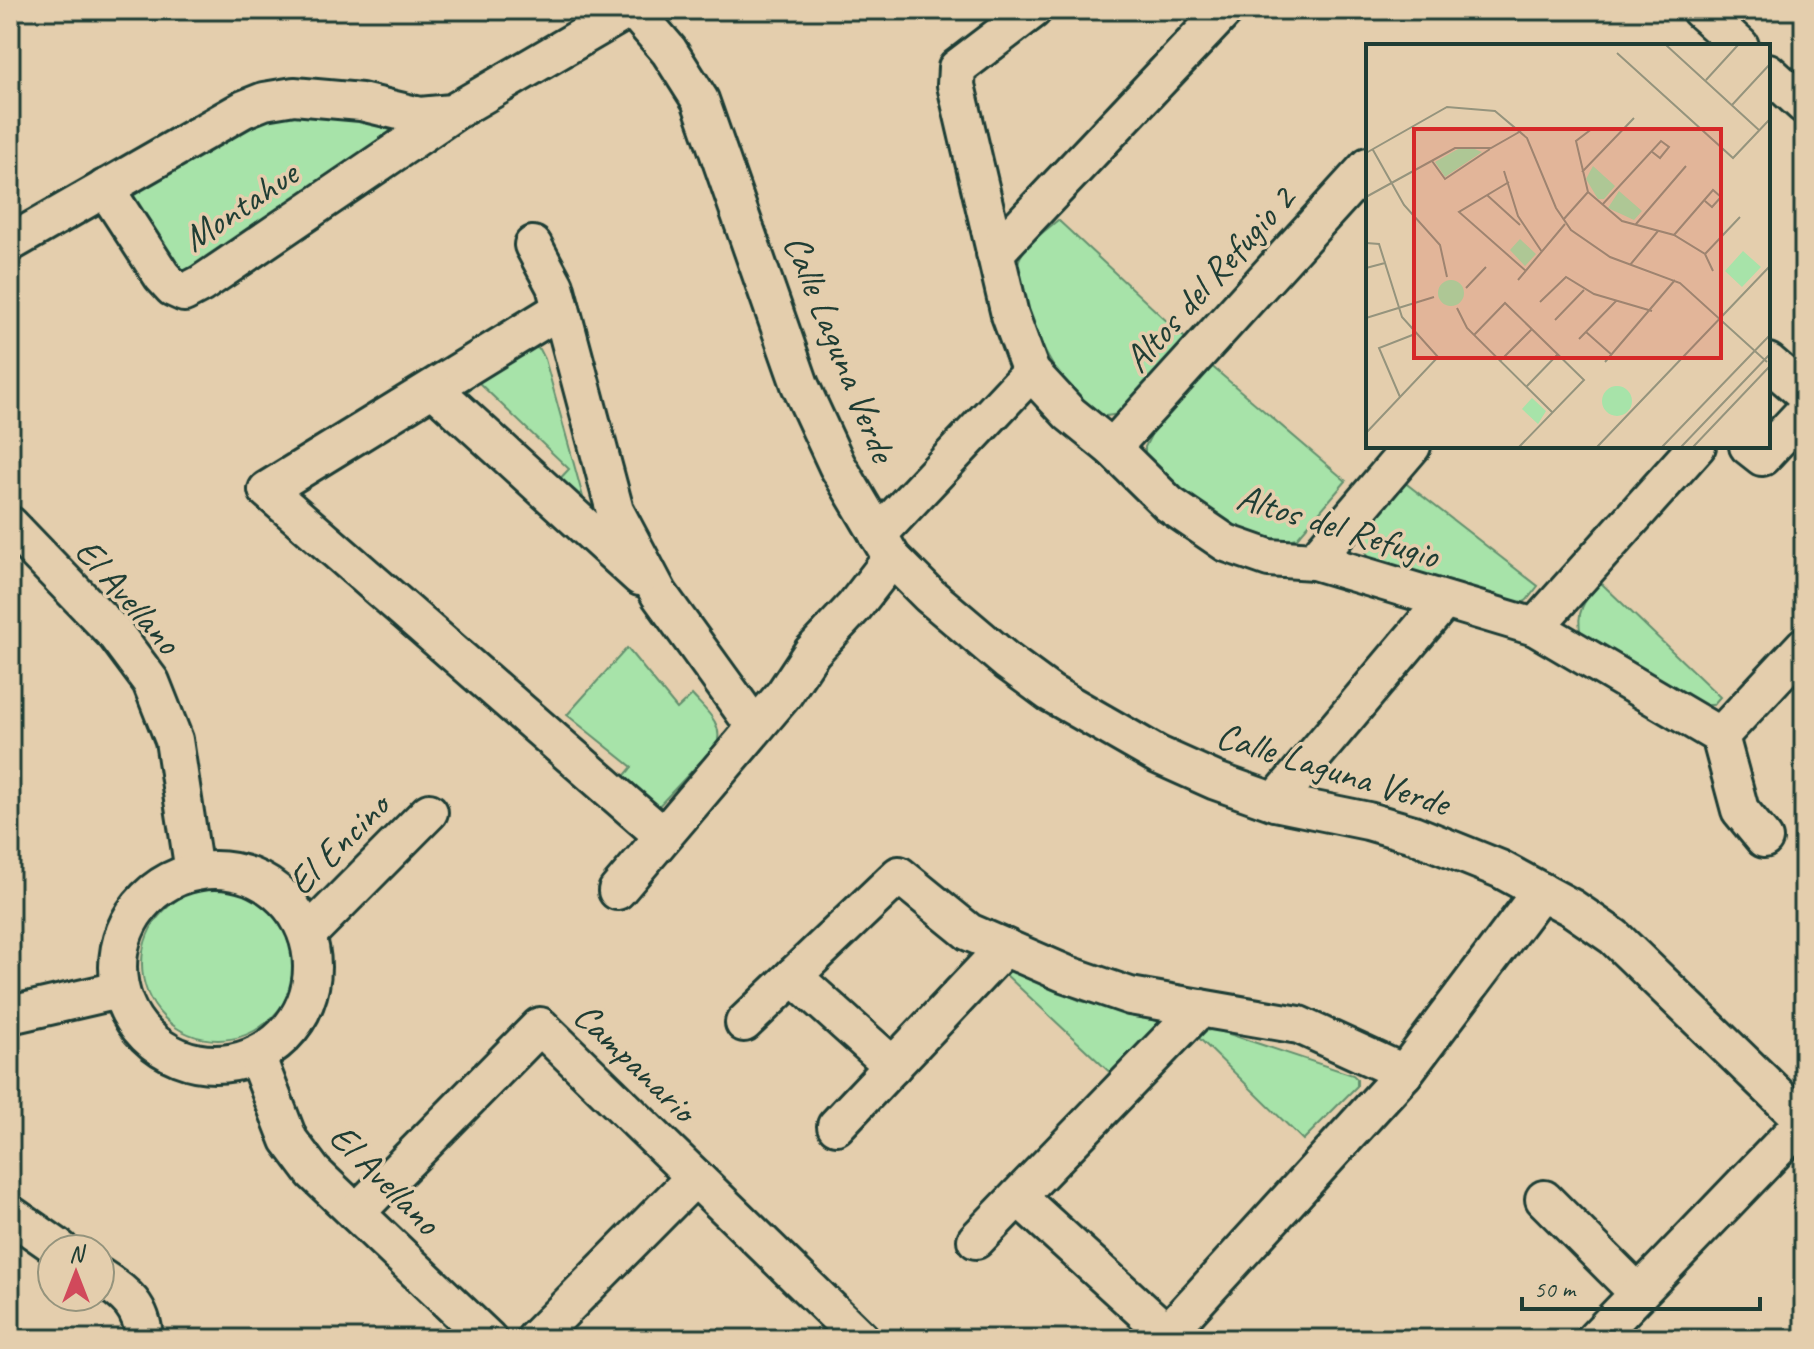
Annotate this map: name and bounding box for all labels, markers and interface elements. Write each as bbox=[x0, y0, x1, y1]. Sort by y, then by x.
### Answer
inset map bbox=[1366, 44, 1770, 448]
street label: Montahue bbox=[173, 149, 309, 262]
street label: Altos del Refugio 2 bbox=[1113, 174, 1307, 382]
street label: Calle Laguna Verde bbox=[773, 228, 908, 471]
street label: Altos del Refugio bbox=[1232, 473, 1446, 579]
street label: El Avellano bbox=[65, 528, 192, 665]
street label: Calle Laguna Verde bbox=[1211, 711, 1457, 827]
street label: El Encino bbox=[277, 781, 401, 905]
street label: Campanario bbox=[564, 992, 709, 1134]
street label: El Avellano bbox=[319, 1113, 452, 1246]
north arrow bbox=[36, 1233, 116, 1313]
text: N bbox=[69, 1240, 86, 1268]
scale bar bbox=[1522, 1261, 1760, 1311]
text: 50 m bbox=[1534, 1274, 1577, 1304]

